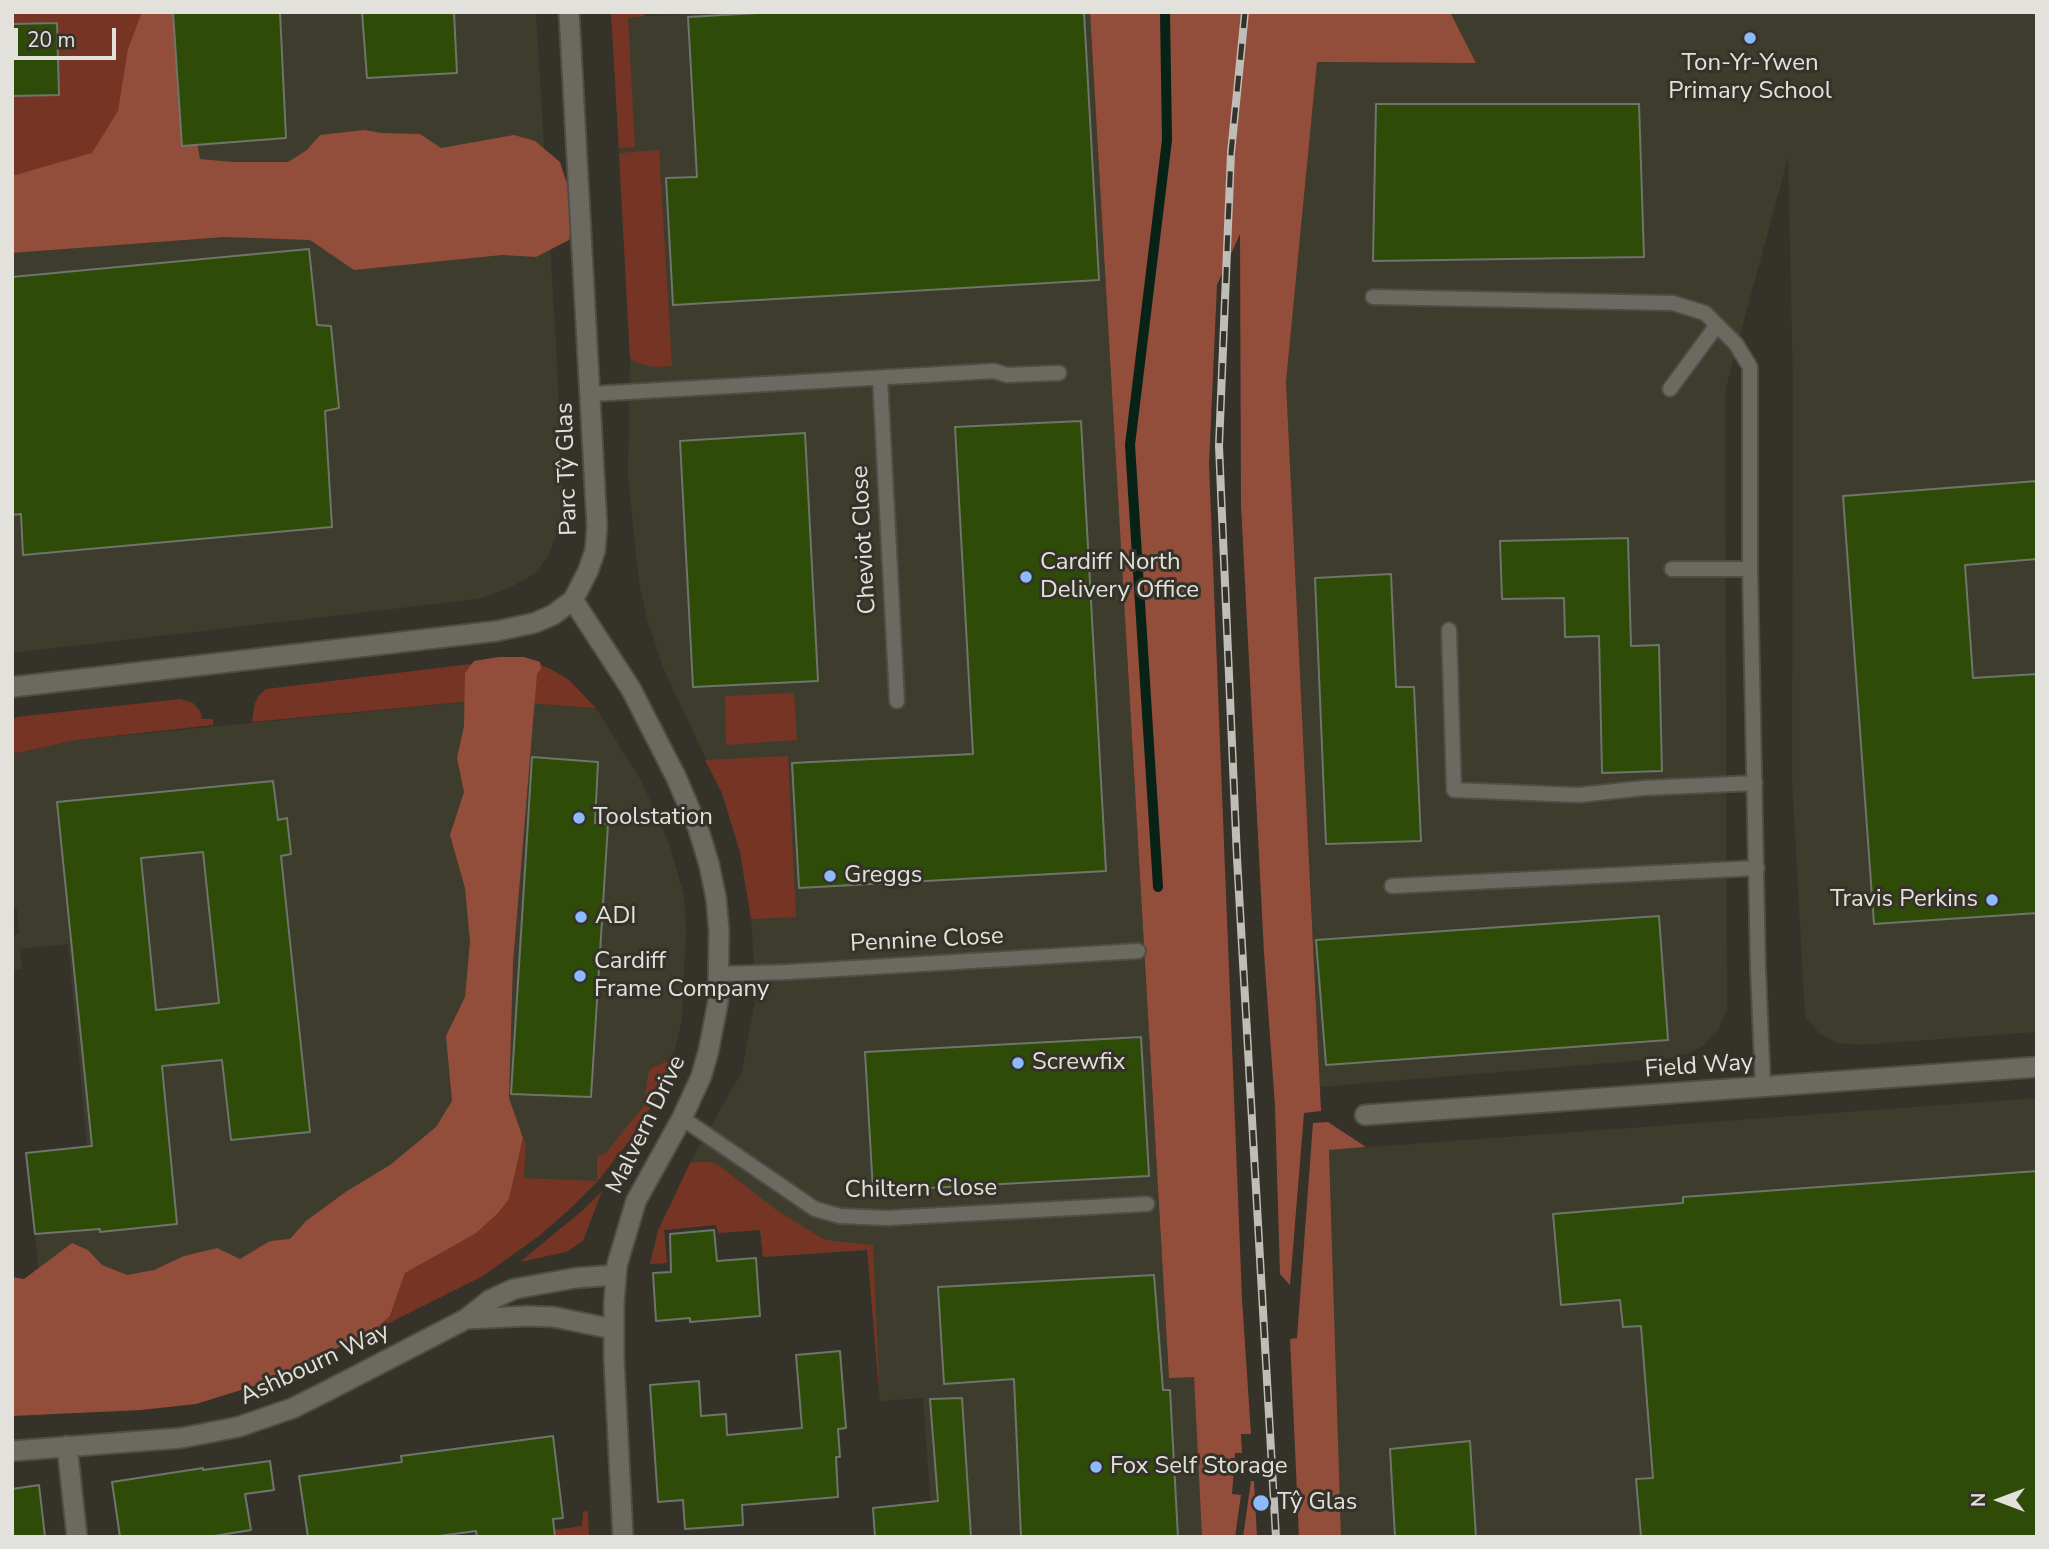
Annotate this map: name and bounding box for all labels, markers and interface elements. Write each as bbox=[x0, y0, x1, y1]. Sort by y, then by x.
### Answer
scale bar bbox=[18, 14, 119, 58]
text: 20 m bbox=[27, 26, 76, 54]
marker: Ton-Yr-Ywen Primary School bbox=[1742, 30, 1758, 46]
place label: Ton-Yr-Ywen Primary School bbox=[1668, 50, 1832, 106]
street label: Parc Tŷ Glas bbox=[551, 402, 585, 536]
street label: Cheviot Close bbox=[847, 465, 883, 615]
place label: Cardiff North Delivery Office bbox=[1040, 549, 1199, 605]
marker: Cardiff North Delivery Office bbox=[1018, 569, 1034, 585]
place label: Toolstation bbox=[593, 804, 713, 832]
marker: Toolstation bbox=[571, 810, 587, 826]
place label: Greggs bbox=[844, 862, 922, 890]
marker: Greggs bbox=[822, 868, 838, 884]
place label: Travis Perkins bbox=[1830, 886, 1978, 914]
marker: Travis Perkins bbox=[1984, 892, 2000, 908]
place label: ADI bbox=[595, 903, 636, 931]
marker: ADI bbox=[573, 909, 589, 925]
street label: Pennine Close bbox=[850, 923, 1004, 959]
place label: Cardiff Frame Company bbox=[594, 948, 769, 1004]
marker: Cardiff Frame Company bbox=[572, 968, 588, 984]
place label: Screwfix bbox=[1032, 1049, 1125, 1077]
street label: Field Way bbox=[1644, 1049, 1754, 1085]
street label: Malvern Drive bbox=[601, 1051, 693, 1199]
marker: Screwfix bbox=[1010, 1055, 1026, 1071]
street label: Chiltern Close bbox=[845, 1174, 997, 1206]
street label: Ashbourn Way bbox=[236, 1318, 394, 1412]
place label: Fox Self Storage bbox=[1110, 1453, 1288, 1481]
marker: Fox Self Storage bbox=[1088, 1459, 1104, 1475]
north arrow bbox=[1965, 1465, 2035, 1535]
place label: Tŷ Glas bbox=[1277, 1489, 1357, 1517]
marker: Tŷ Glas bbox=[1251, 1493, 1271, 1513]
text: N bbox=[1966, 1493, 1992, 1507]

